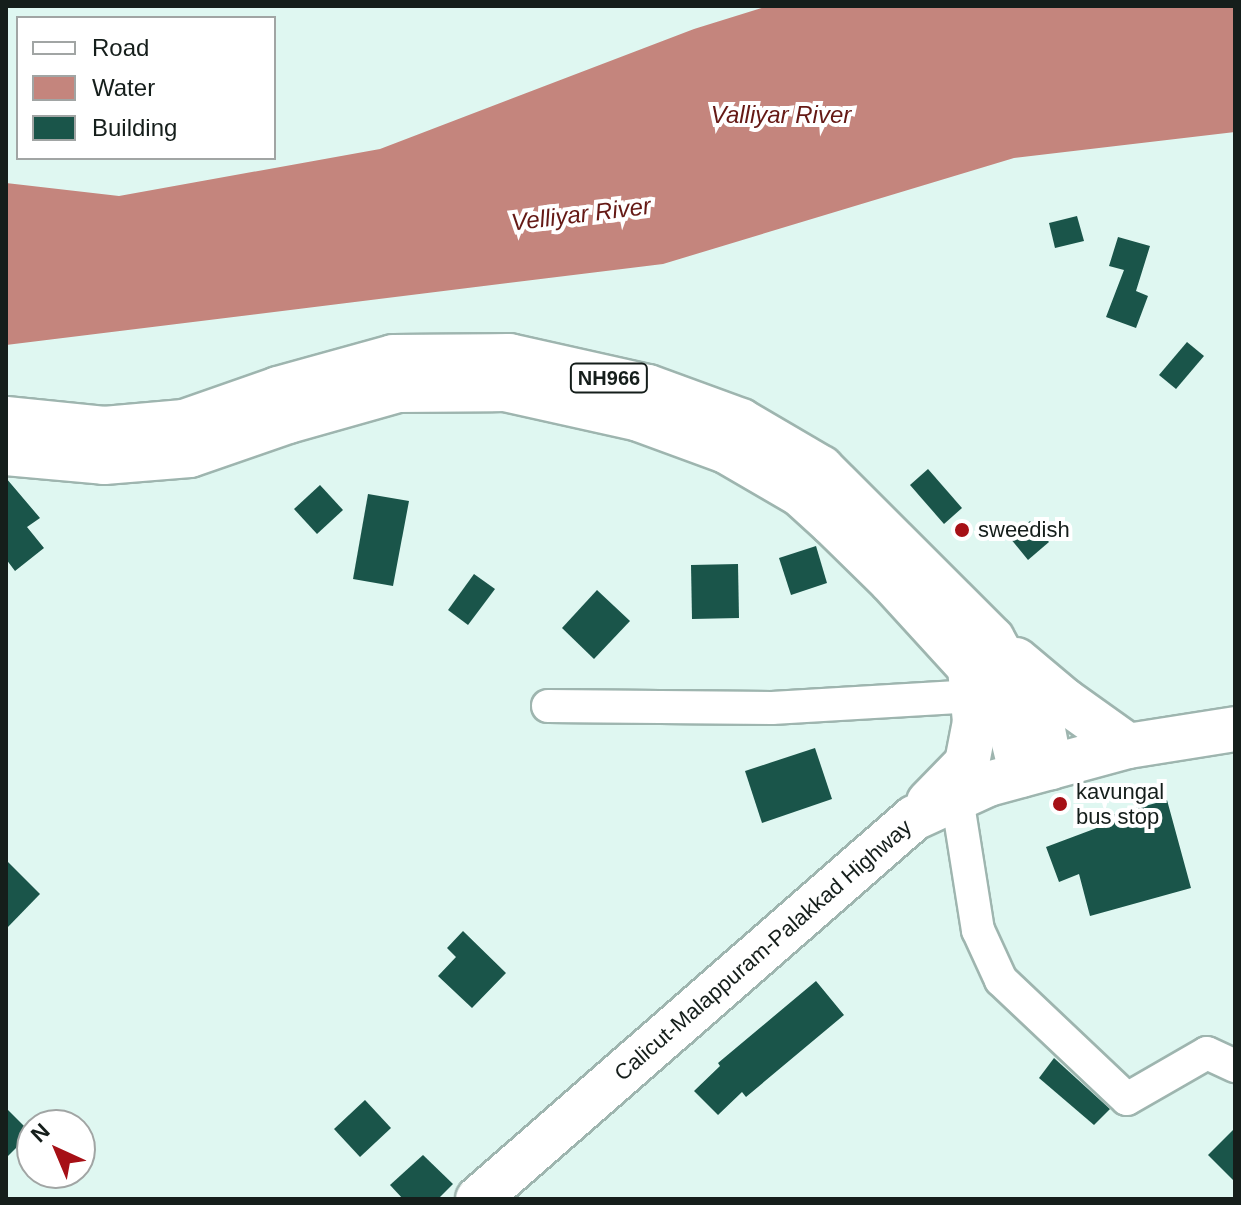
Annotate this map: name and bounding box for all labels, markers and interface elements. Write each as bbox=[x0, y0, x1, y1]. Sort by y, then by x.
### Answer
legend bbox=[16, 16, 276, 160]
text: Road bbox=[92, 34, 149, 61]
text: Water bbox=[92, 74, 155, 101]
water label: Valliyar River bbox=[711, 101, 851, 129]
text: Building bbox=[92, 114, 177, 141]
water label: Velliyar River bbox=[510, 191, 652, 237]
road number: NH966 bbox=[569, 362, 649, 394]
place label: sweedish bbox=[978, 517, 1070, 543]
marker: sweedish bbox=[953, 521, 971, 539]
place label: kavungal bus stop bbox=[1076, 778, 1164, 830]
marker: kavungal bus stop bbox=[1051, 795, 1069, 813]
street label: Calicut-Malappuram-Palakkad Highway bbox=[609, 814, 917, 1086]
north arrow bbox=[16, 1109, 96, 1189]
text: N bbox=[26, 1118, 55, 1147]

